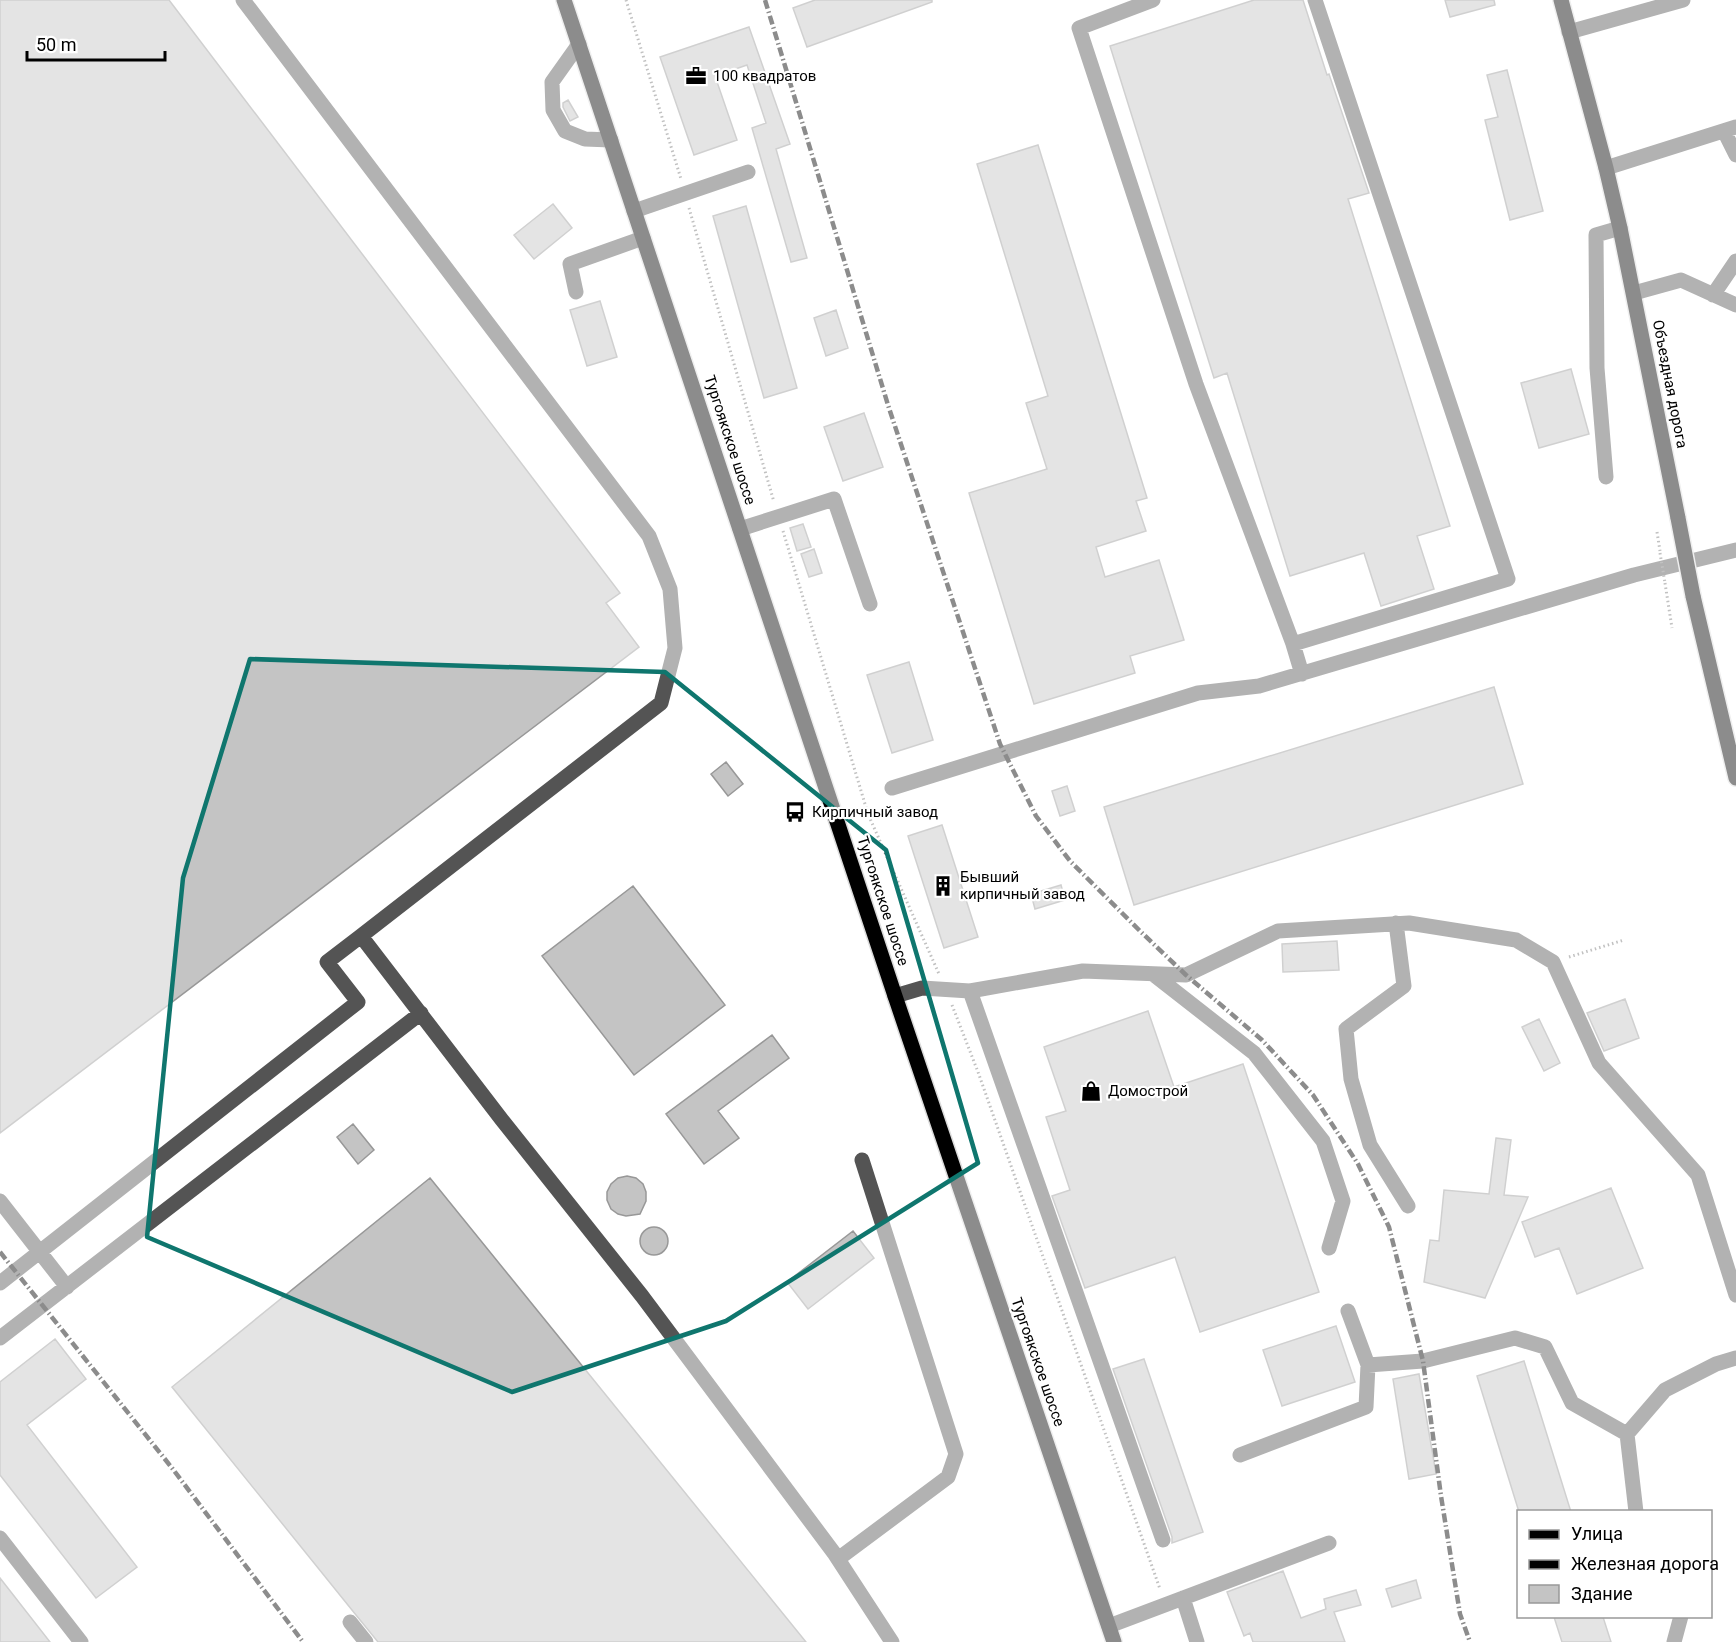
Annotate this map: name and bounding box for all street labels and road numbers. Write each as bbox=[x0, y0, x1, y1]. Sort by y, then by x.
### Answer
street label: Объездная дорога bbox=[1649, 318, 1691, 450]
street label: Тургоякское шоссе bbox=[701, 373, 759, 507]
street label: Тургоякское шоссе bbox=[854, 834, 912, 968]
street label: Тургоякское шоссе bbox=[1007, 1295, 1069, 1429]

